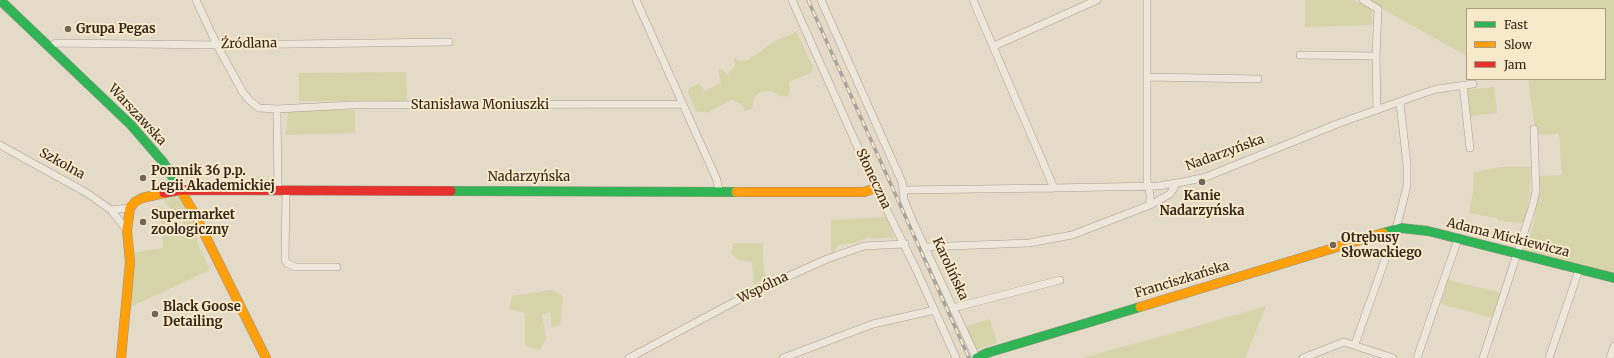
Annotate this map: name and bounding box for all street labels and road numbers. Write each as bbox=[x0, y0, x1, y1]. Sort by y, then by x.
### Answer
street label: Źródlana bbox=[221, 36, 277, 52]
street label: Warszawska bbox=[105, 81, 169, 149]
street label: Stanisława Moniuszki bbox=[411, 97, 549, 113]
street label: Nadarzyńska bbox=[1184, 132, 1266, 174]
street label: Szkolna bbox=[37, 145, 87, 183]
street label: Słoneczna bbox=[852, 146, 894, 212]
street label: Nadarzyńska bbox=[488, 169, 570, 185]
street label: Adama Mickiewicza bbox=[1445, 215, 1571, 261]
street label: Karolińska bbox=[929, 235, 971, 303]
street label: Franciszkańska bbox=[1133, 258, 1231, 302]
street label: Wspólna bbox=[735, 269, 791, 307]

